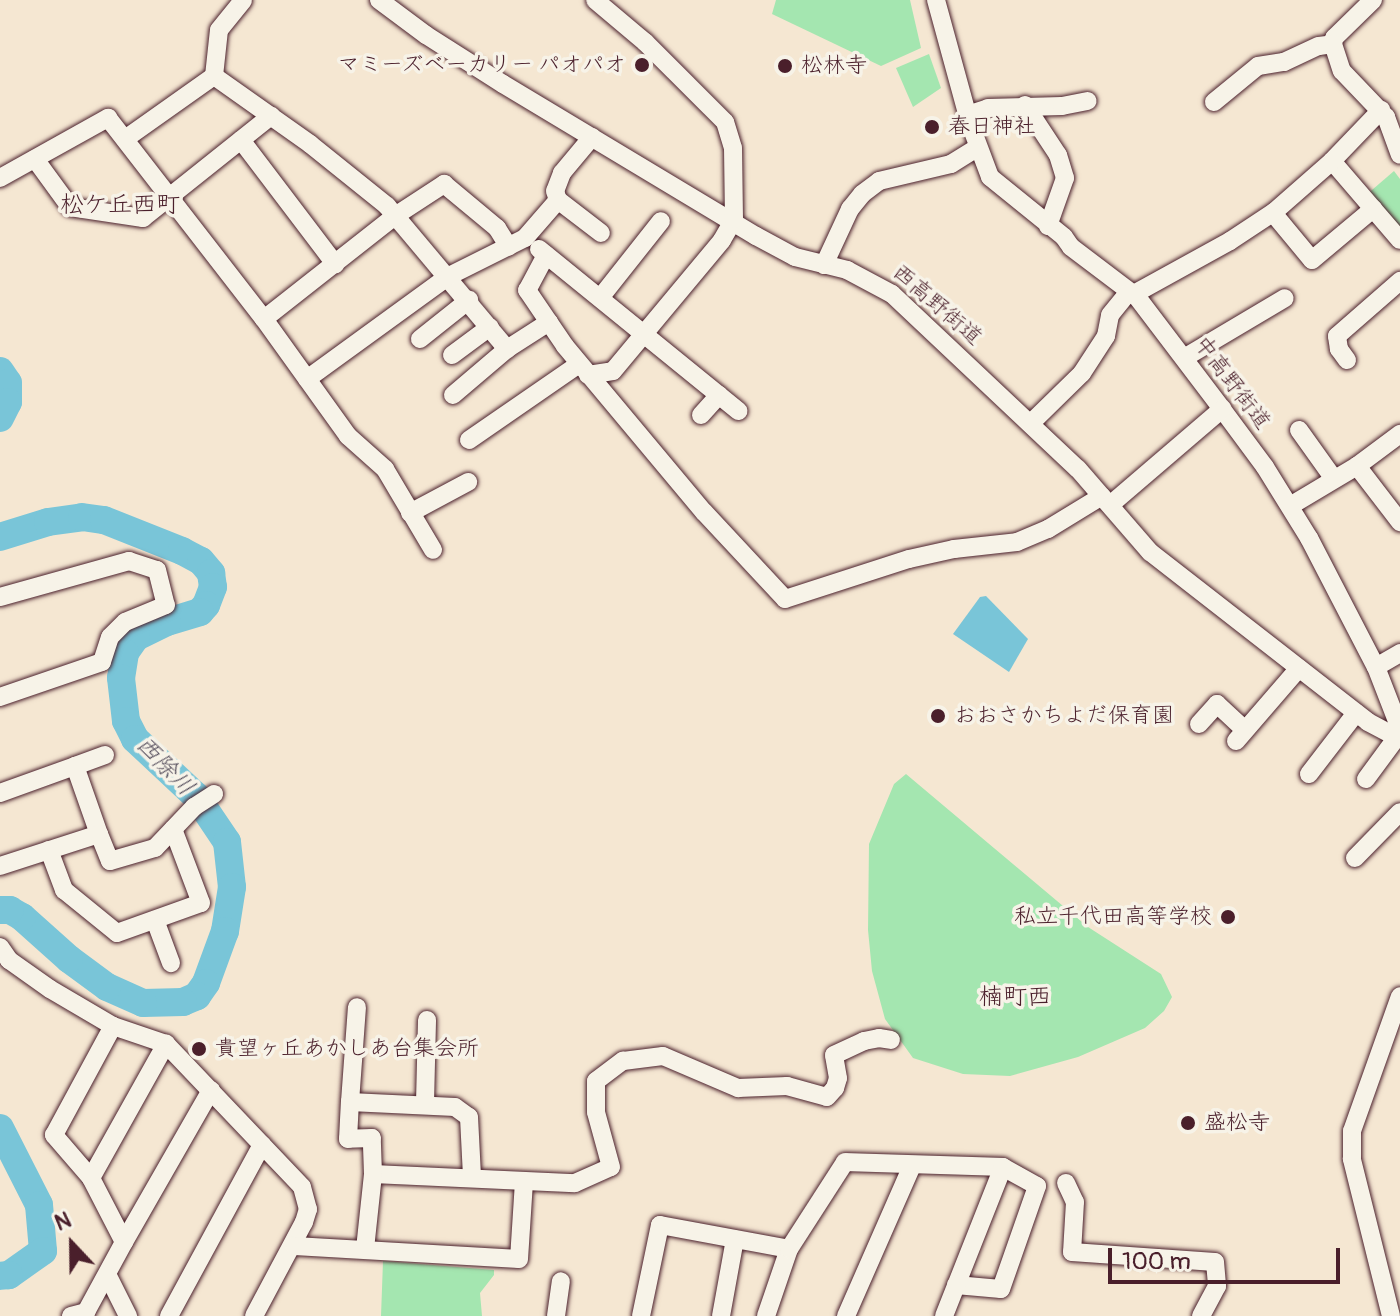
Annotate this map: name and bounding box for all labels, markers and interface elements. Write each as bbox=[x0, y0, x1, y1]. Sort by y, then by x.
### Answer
place label: マミーズベーカリー パオパオ bbox=[336, 52, 626, 78]
place label: 松林寺 bbox=[801, 53, 867, 79]
marker: マミーズベーカリー パオパオ bbox=[633, 56, 651, 74]
marker: 松林寺 bbox=[776, 57, 794, 75]
place label: 春日神社 bbox=[948, 114, 1036, 140]
marker: 春日神社 bbox=[923, 118, 941, 136]
district label: 松ケ丘西町 bbox=[60, 191, 180, 219]
street label: 西高野街道 bbox=[887, 259, 987, 351]
street label: 中高野街道 bbox=[1188, 331, 1276, 435]
place label: おおさかちよだ保育園 bbox=[954, 703, 1174, 729]
marker: おおさかちよだ保育園 bbox=[929, 707, 947, 725]
water label: 西除川 bbox=[130, 730, 200, 802]
place label: 私立千代田高等学校 bbox=[1014, 904, 1212, 930]
marker: 私立千代田高等学校 bbox=[1219, 908, 1237, 926]
district label: 楠町西 bbox=[979, 983, 1051, 1011]
place label: 貴望ヶ丘あかしあ台集会所 bbox=[215, 1036, 479, 1062]
marker: 貴望ヶ丘あかしあ台集会所 bbox=[190, 1040, 208, 1058]
place label: 盛松寺 bbox=[1204, 1110, 1270, 1136]
marker: 盛松寺 bbox=[1179, 1114, 1197, 1132]
north arrow bbox=[32, 1204, 112, 1284]
text: N bbox=[51, 1206, 75, 1238]
scale bar bbox=[1112, 1232, 1344, 1282]
text: 100 m bbox=[1122, 1247, 1191, 1276]

